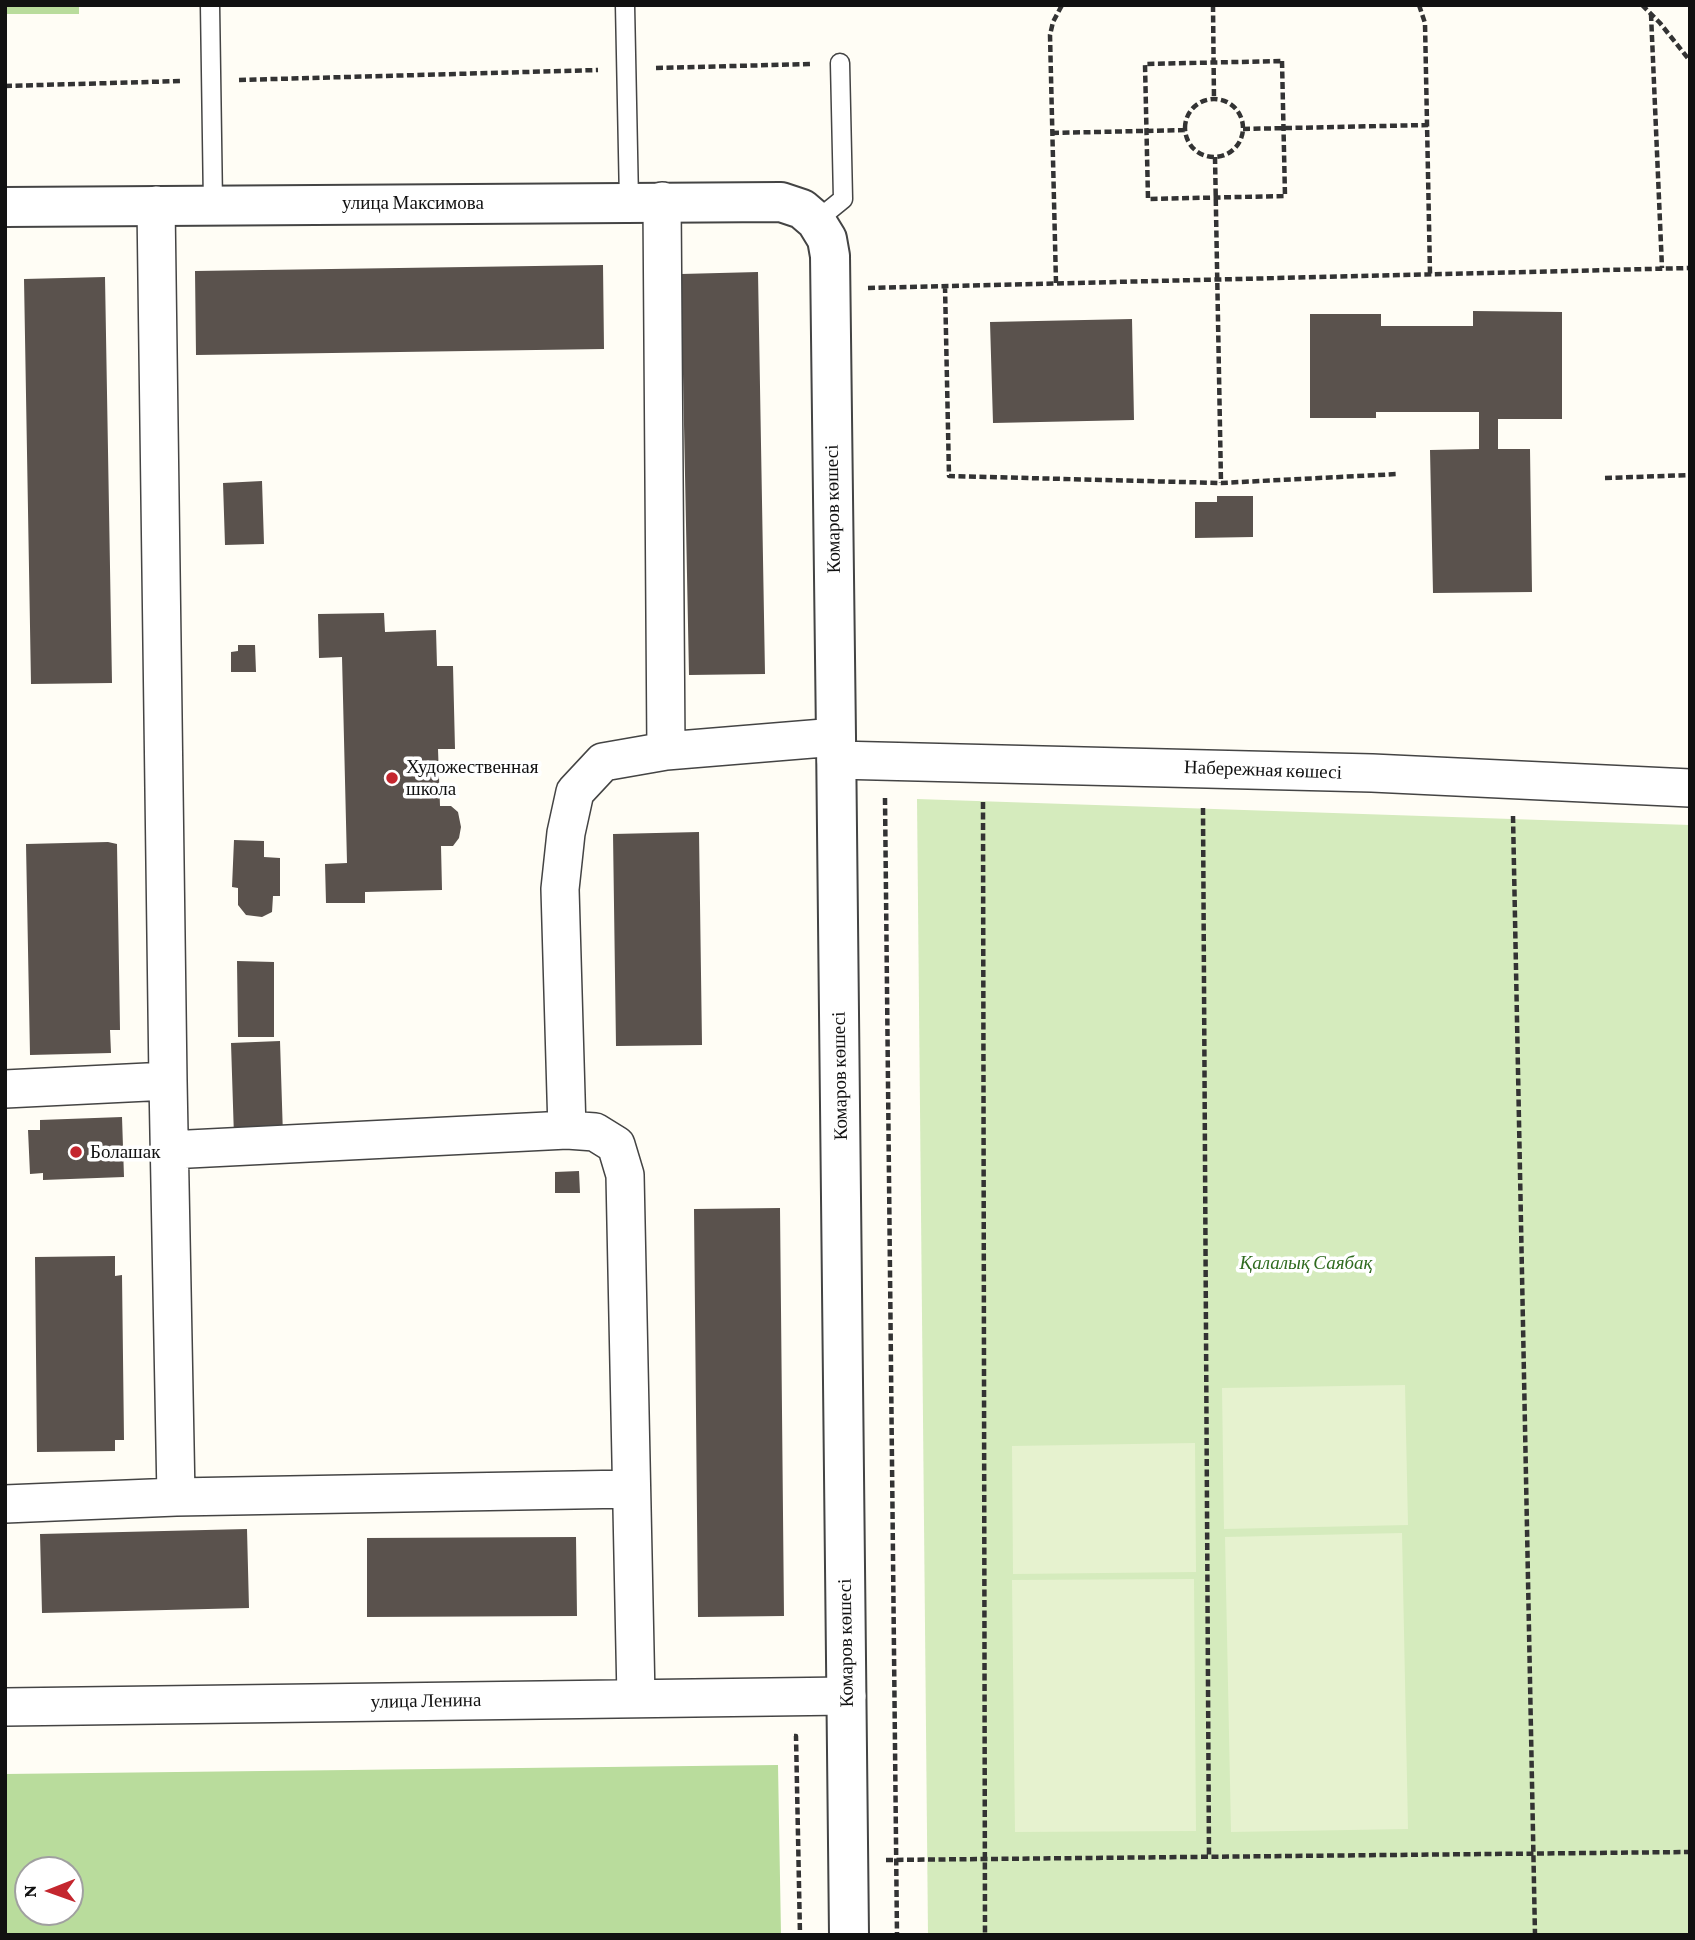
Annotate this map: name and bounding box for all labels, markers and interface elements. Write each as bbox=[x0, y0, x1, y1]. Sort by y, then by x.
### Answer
street label: улица Максимова bbox=[342, 192, 484, 214]
street label: Комаров көшесі bbox=[820, 444, 846, 574]
place label: Художественная школа bbox=[406, 756, 538, 800]
street label: Набережная көшесі bbox=[1184, 756, 1342, 784]
marker: Художественная школа bbox=[384, 770, 400, 786]
street label: Комаров көшесі bbox=[827, 1011, 853, 1141]
place label: Болашак bbox=[90, 1141, 160, 1163]
marker: Болашак bbox=[68, 1144, 84, 1160]
park label: Қалалық Саябақ bbox=[1240, 1252, 1372, 1274]
street label: Комаров көшесі bbox=[833, 1578, 859, 1708]
street label: улица Ленина bbox=[371, 1689, 481, 1713]
north arrow bbox=[14, 1856, 84, 1926]
text: N bbox=[19, 1885, 40, 1898]

